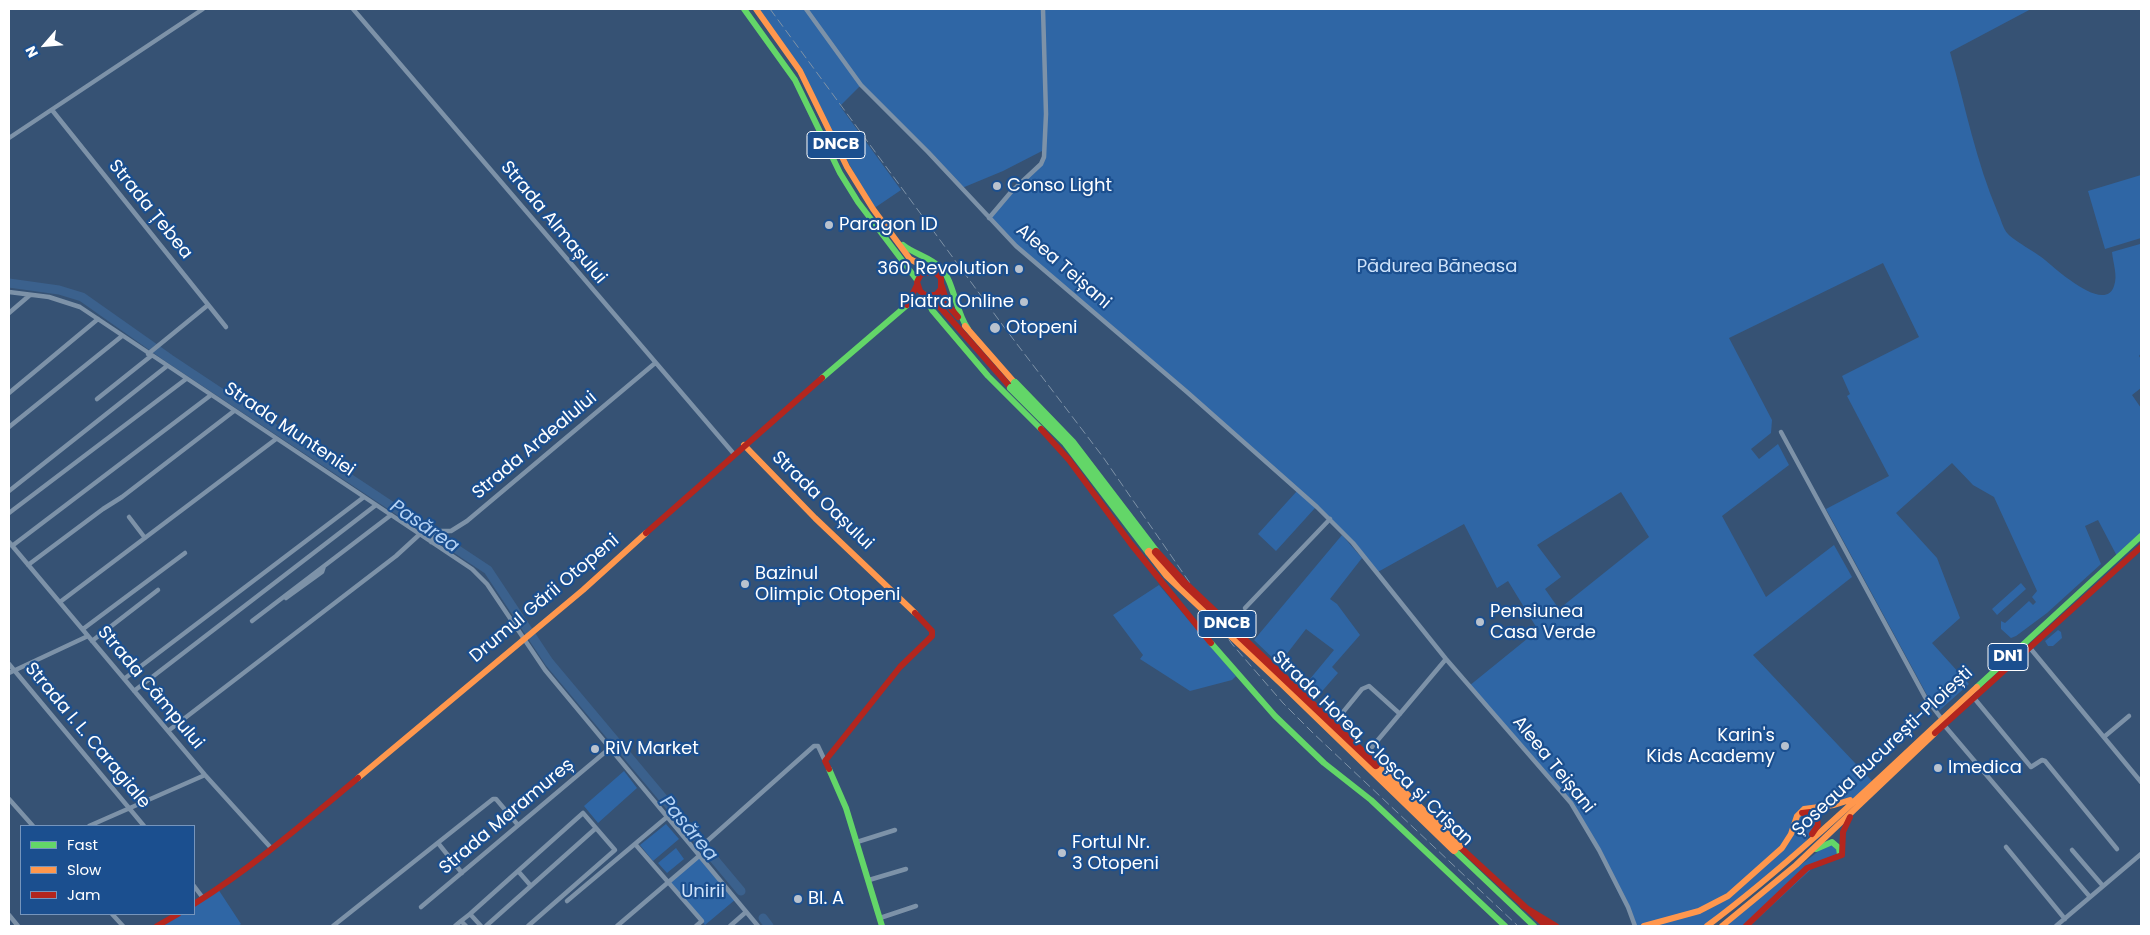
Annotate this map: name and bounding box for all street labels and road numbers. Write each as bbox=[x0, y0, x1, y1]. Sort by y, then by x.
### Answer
road number: DNCB bbox=[807, 132, 865, 158]
street label: Strada Țebea bbox=[103, 156, 197, 264]
street label: Strada Almașului bbox=[495, 157, 611, 289]
street label: Aleea Teișani bbox=[1011, 220, 1115, 314]
street label: Strada Munteniei bbox=[220, 378, 358, 482]
street label: Strada Ardealului bbox=[468, 388, 602, 504]
street label: Strada Oașului bbox=[767, 447, 877, 555]
street label: Drumul Gării Otopeni bbox=[466, 530, 624, 668]
road number: DNCB bbox=[1198, 610, 1256, 638]
street label: Strada Câmpului bbox=[92, 622, 208, 754]
road number: DN1 bbox=[1988, 644, 2028, 670]
street label: Strada Horea, Cloșca și Crișan bbox=[1267, 647, 1477, 851]
street label: Strada I. L. Caragiale bbox=[20, 659, 154, 813]
street label: Șoseaua București-Ploiești bbox=[1788, 663, 1978, 841]
street label: Aleea Teișani bbox=[1507, 712, 1599, 818]
street label: Strada Maramureș bbox=[435, 754, 579, 880]

